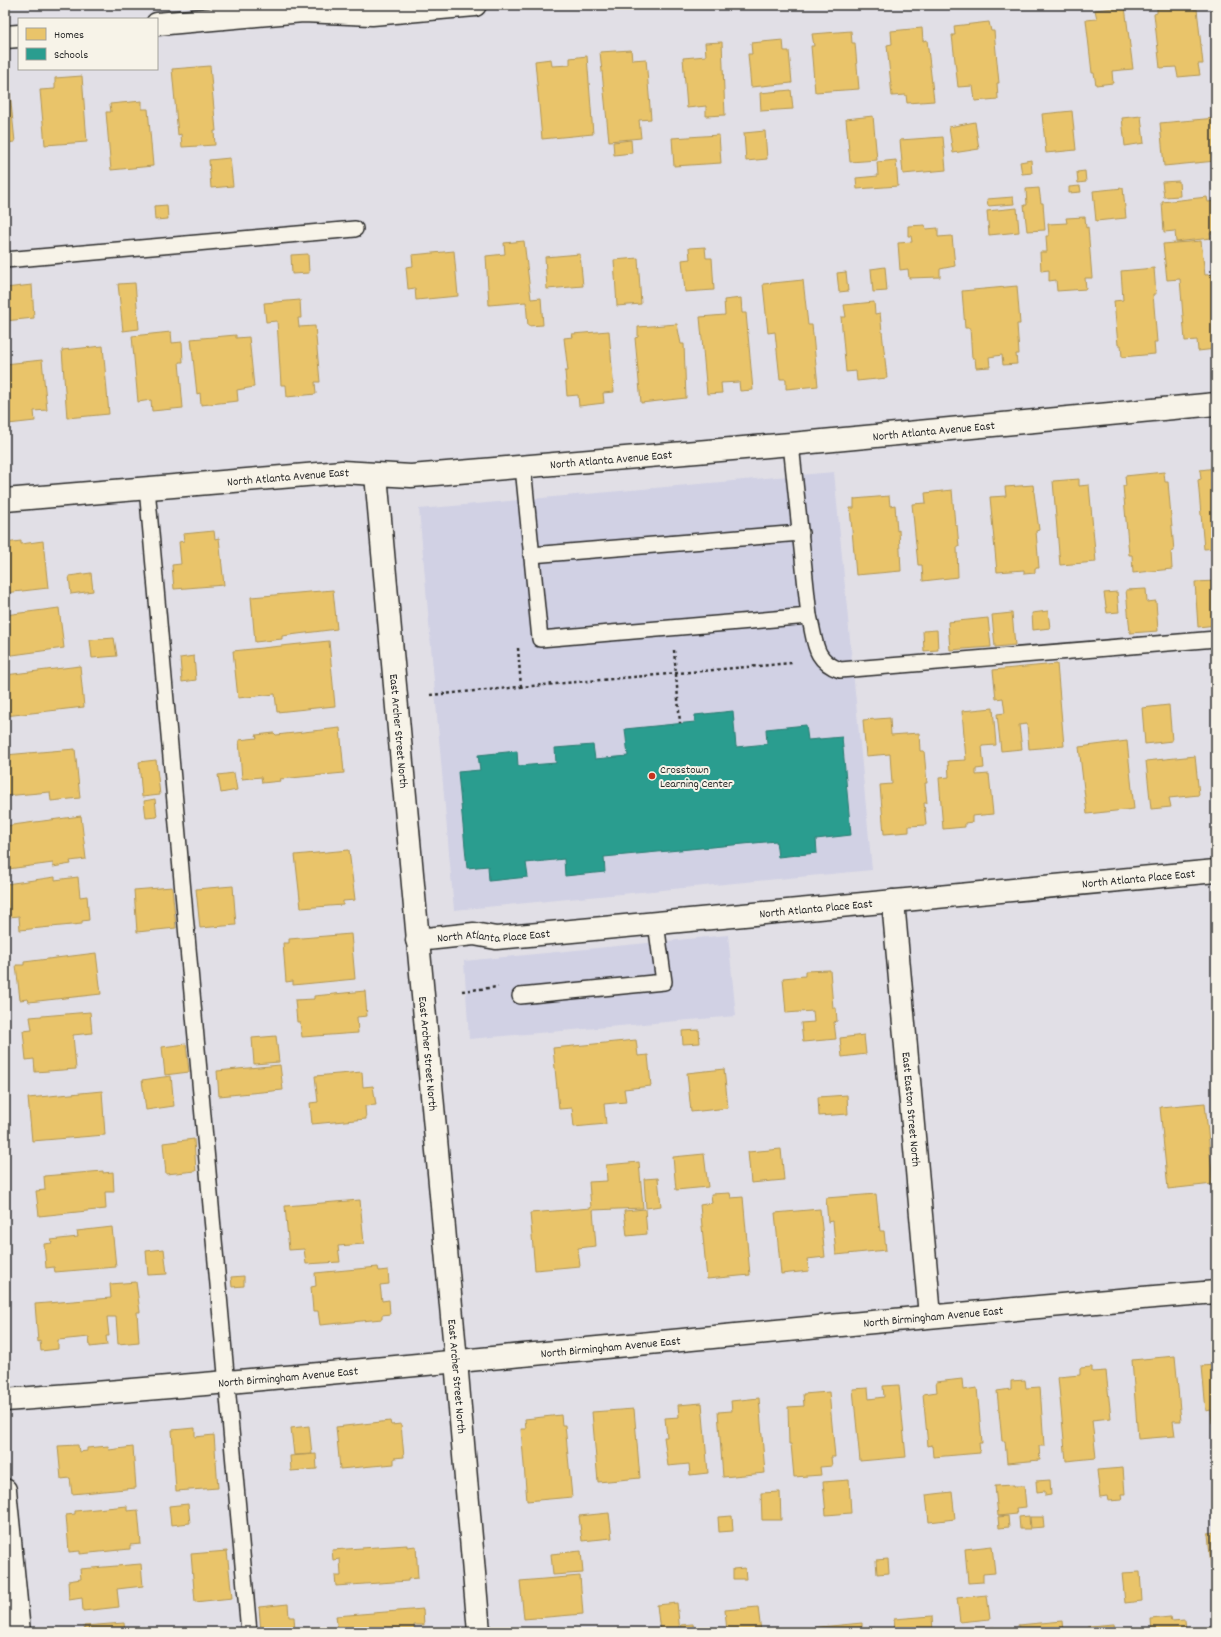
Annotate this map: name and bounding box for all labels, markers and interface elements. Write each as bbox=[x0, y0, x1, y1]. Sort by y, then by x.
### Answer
legend bbox=[18, 18, 158, 70]
text: Homes bbox=[54, 27, 84, 44]
text: Schools bbox=[54, 47, 88, 64]
street label: North Atlanta Avenue East bbox=[872, 418, 996, 446]
street label: North Atlanta Avenue East bbox=[549, 447, 673, 474]
street label: North Atlanta Avenue East bbox=[226, 465, 350, 492]
street label: East Archer Street North bbox=[384, 673, 411, 789]
place label: Crosstown Learning Center bbox=[660, 762, 733, 793]
marker: Crosstown Learning Center bbox=[647, 771, 657, 781]
street label: North Atlanta Place East bbox=[1081, 866, 1197, 893]
street label: North Atlanta Place East bbox=[759, 896, 874, 923]
street label: North Atlanta Place East bbox=[436, 926, 551, 948]
street label: East Archer Street North bbox=[413, 996, 440, 1112]
street label: East Easton Street North bbox=[896, 1051, 924, 1167]
street label: North Birmingham Avenue East bbox=[863, 1303, 1005, 1333]
street label: East Archer Street North bbox=[442, 1319, 469, 1434]
street label: North Birmingham Avenue East bbox=[540, 1333, 682, 1363]
street label: North Birmingham Avenue East bbox=[218, 1363, 359, 1393]

